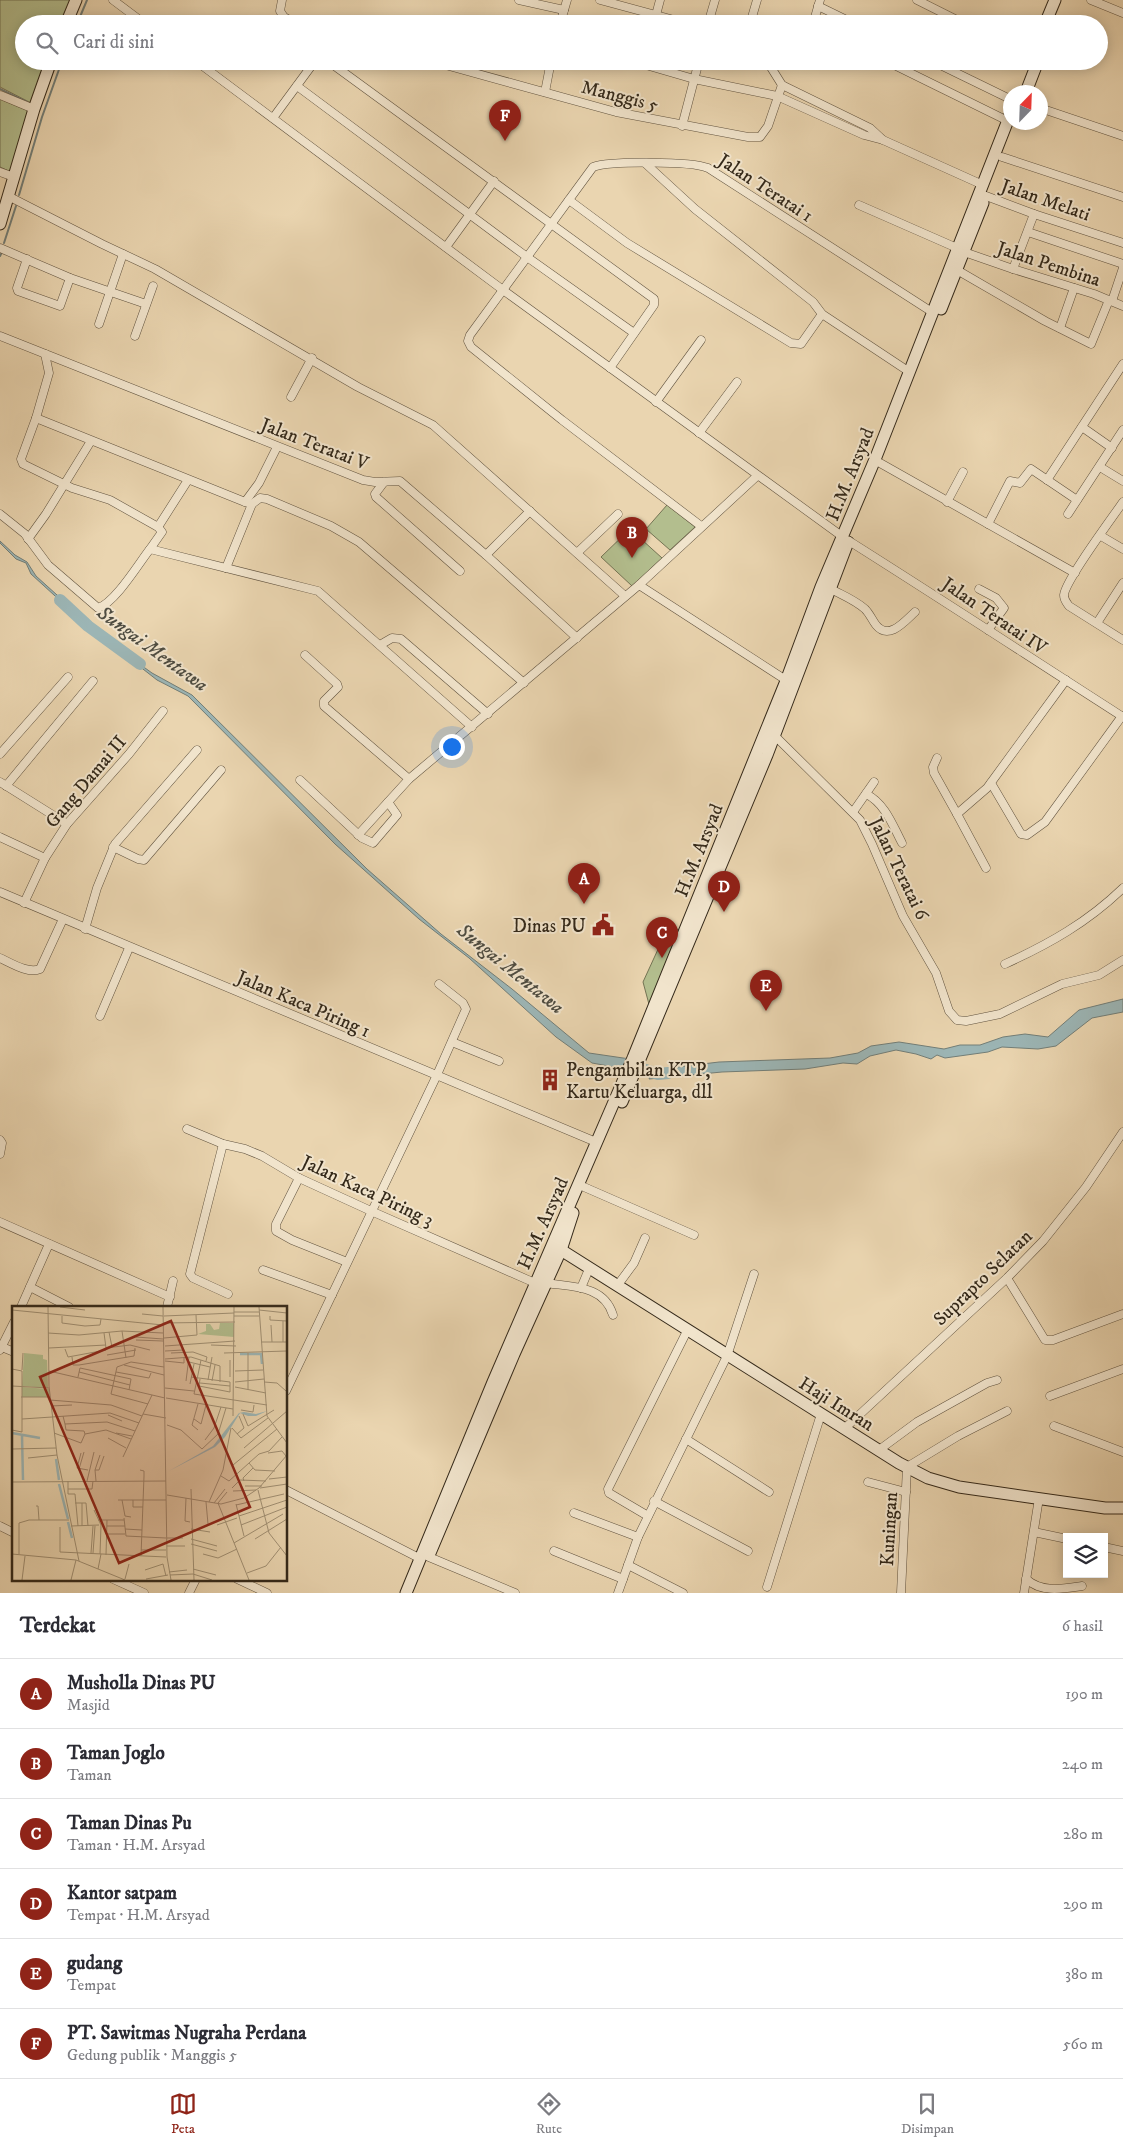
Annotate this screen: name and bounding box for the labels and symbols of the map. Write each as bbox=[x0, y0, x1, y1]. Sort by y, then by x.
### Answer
street label: Manggis 5 bbox=[579, 76, 661, 117]
north arrow bbox=[1003, 85, 1048, 130]
pin: F bbox=[489, 100, 521, 141]
street label: Jalan Teratai 1 bbox=[712, 148, 817, 227]
street label: Jalan Melati bbox=[996, 174, 1093, 226]
street label: Jalan Pembina bbox=[992, 236, 1103, 292]
street label: Jalan Teratai V bbox=[255, 413, 373, 476]
street label: H.M. Arsyad bbox=[821, 424, 880, 525]
pin: B bbox=[616, 517, 648, 558]
street label: Jalan Teratai IV bbox=[936, 572, 1052, 660]
water label: Sungai Mentawa bbox=[91, 600, 212, 698]
street label: Gang Damai II bbox=[41, 731, 132, 833]
your location bbox=[439, 734, 465, 760]
street label: H.M. Arsyad bbox=[670, 800, 729, 901]
street label: Jalan Teratai 6 bbox=[863, 812, 934, 925]
pin: A bbox=[568, 863, 600, 904]
pin: D bbox=[708, 871, 740, 912]
public building icon: Dinas PU bbox=[590, 912, 616, 938]
place label: Dinas PU bbox=[513, 915, 586, 938]
pin: C bbox=[646, 917, 678, 958]
water label: Sungai Mentawa bbox=[450, 918, 569, 1020]
street label: Jalan Kaca Piring 1 bbox=[231, 965, 374, 1043]
pin: E bbox=[750, 970, 782, 1011]
place label: Pengambilan KTP, Kartu Keluarga, dll bbox=[566, 1059, 713, 1104]
building icon: Pengambilan KTP, Kartu Keluarga, dll bbox=[537, 1067, 563, 1093]
street label: Jalan Kaca Piring 3 bbox=[296, 1150, 437, 1232]
street label: H.M. Arsyad bbox=[513, 1173, 574, 1273]
street label: Suprapto Selatan bbox=[929, 1225, 1037, 1331]
inset map bbox=[12, 1306, 288, 1580]
street label: Haji Imran bbox=[794, 1372, 878, 1437]
street label: Kuningan bbox=[876, 1491, 903, 1567]

